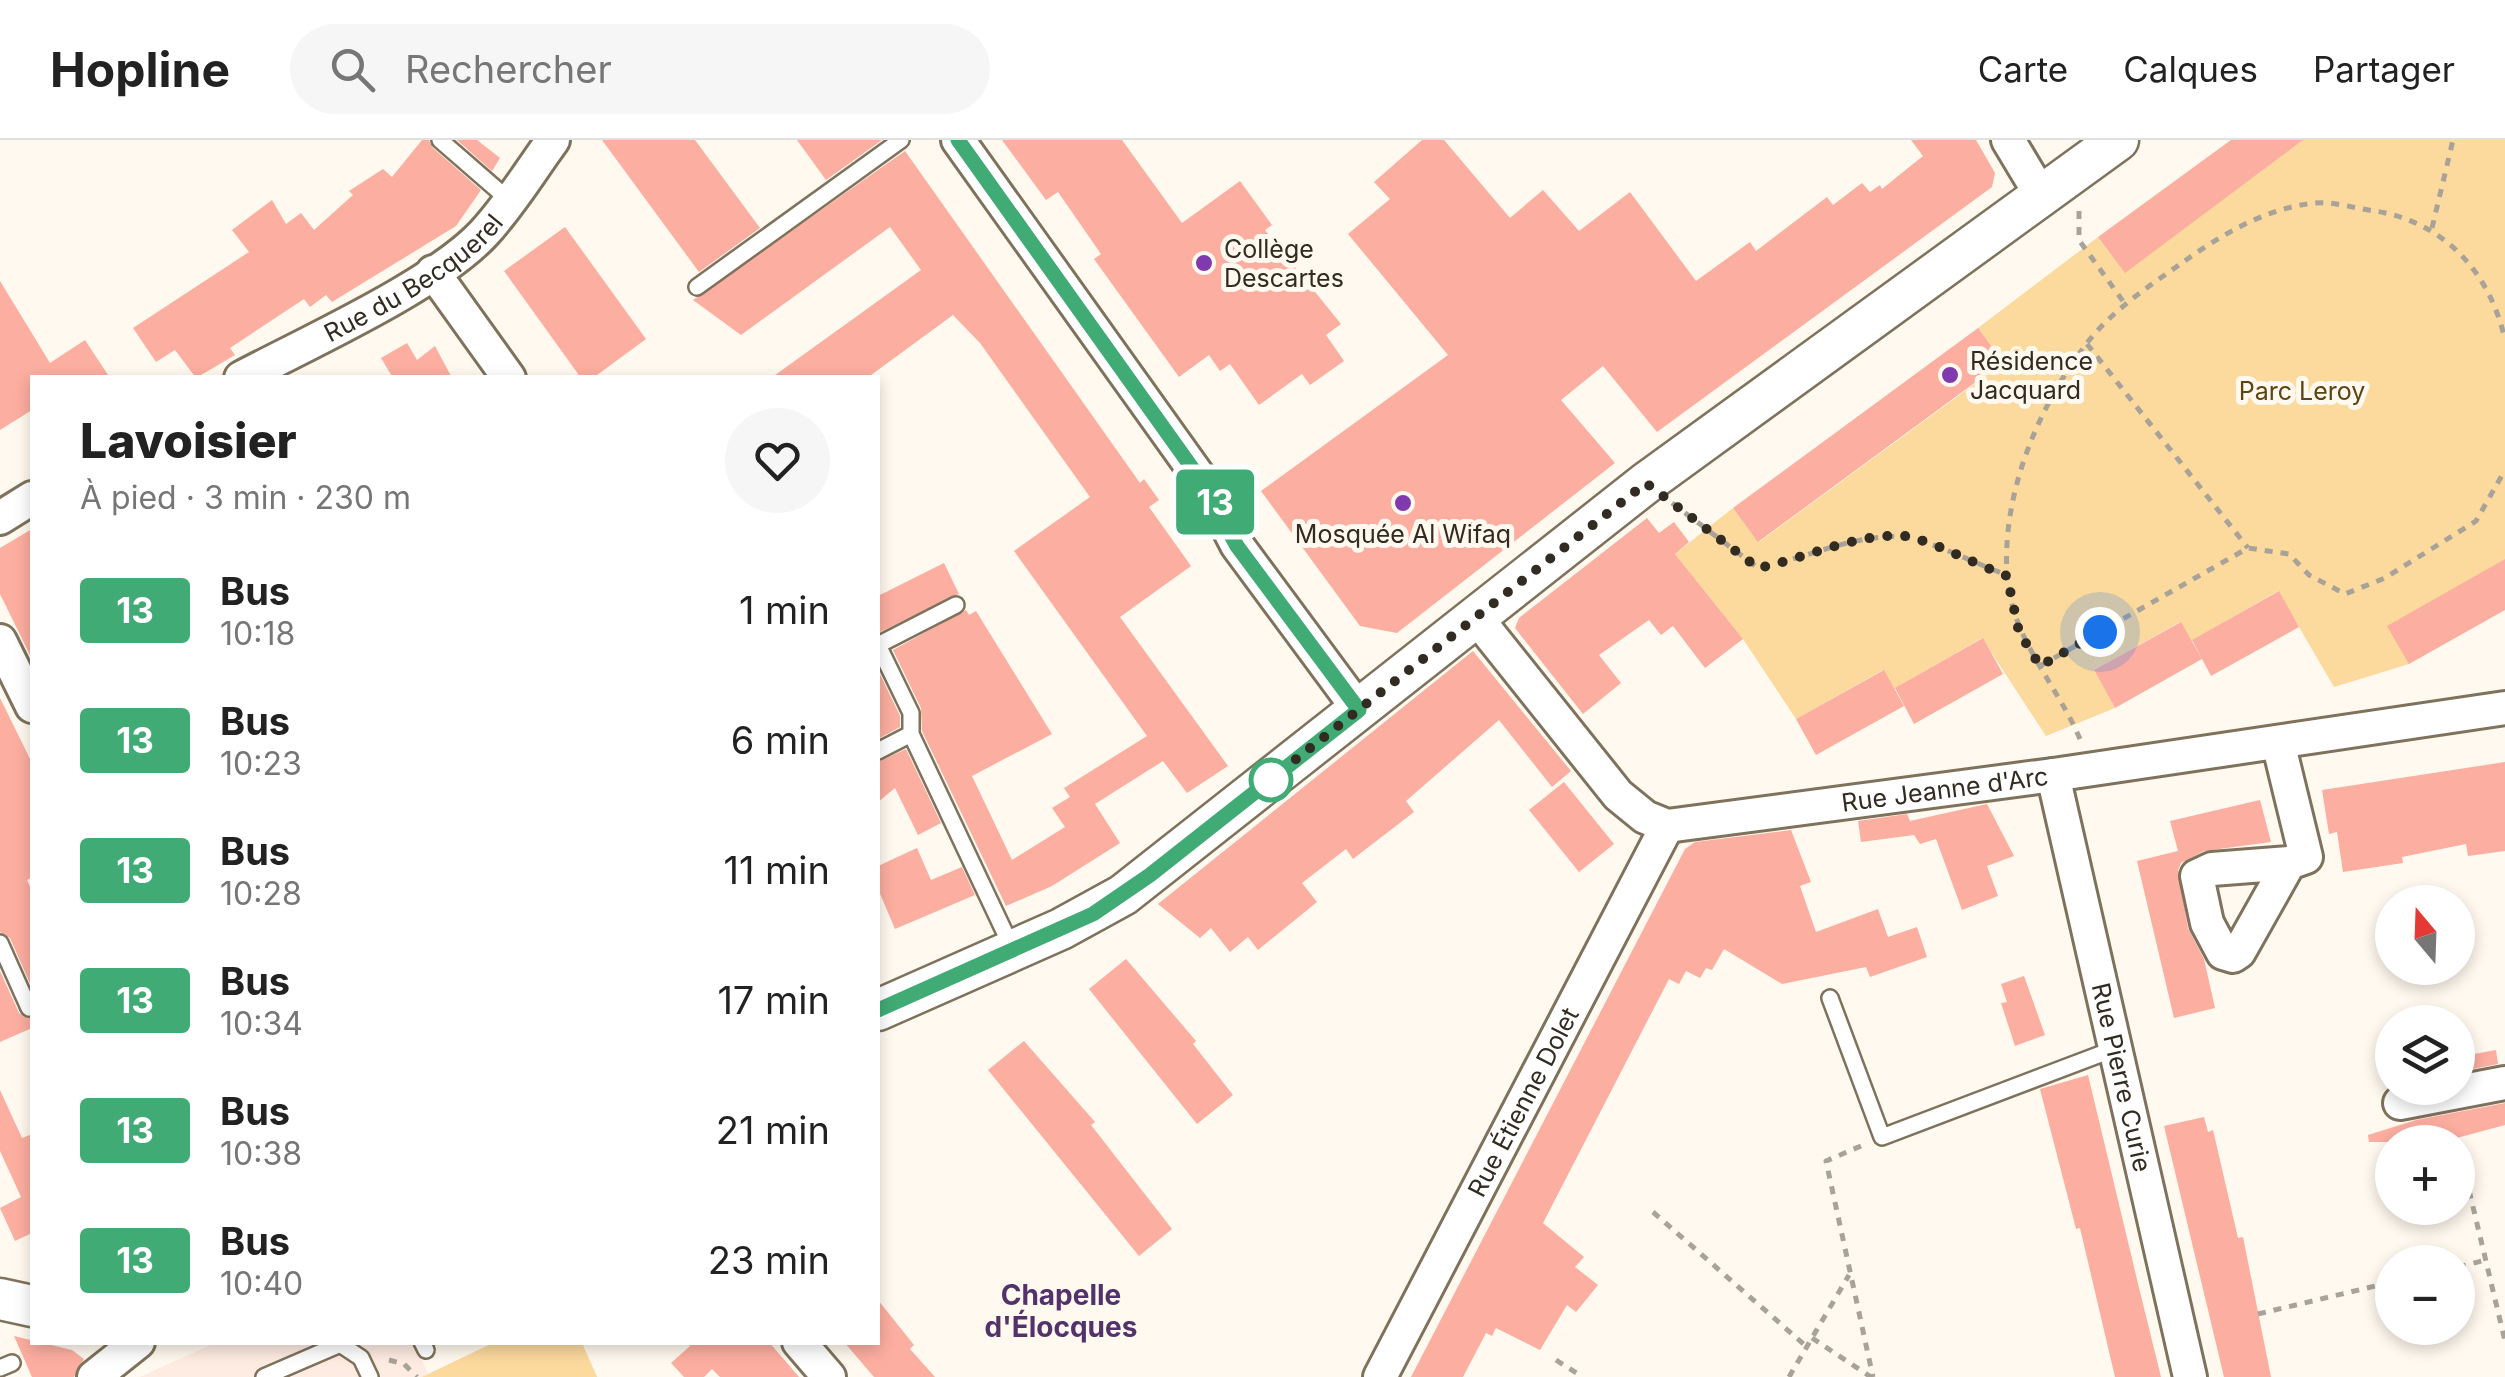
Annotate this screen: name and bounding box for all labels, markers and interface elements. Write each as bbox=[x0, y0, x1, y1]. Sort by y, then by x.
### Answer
search box bbox=[290, 24, 990, 114]
text: Hopline bbox=[50, 40, 230, 99]
icon: search bbox=[325, 42, 380, 97]
text: Rechercher bbox=[405, 46, 612, 92]
text: Carte bbox=[1978, 48, 2068, 90]
text: Calques bbox=[2123, 48, 2258, 90]
text: Partager bbox=[2313, 48, 2455, 90]
street label: Rue du Becquerel bbox=[319, 208, 509, 348]
place label: Collège Descartes bbox=[1224, 234, 1344, 293]
marker: Collège Descartes bbox=[1193, 252, 1215, 274]
place label: Résidence Jacquard bbox=[1970, 346, 2093, 405]
marker: Résidence Jacquard bbox=[1939, 364, 1961, 386]
park label: Parc Leroy bbox=[2239, 376, 2365, 406]
button: heart bbox=[725, 408, 830, 513]
text: Lavoisier bbox=[80, 411, 297, 470]
line badge: 13 bbox=[1170, 470, 1260, 534]
text: À pied · 3 min · 230 m bbox=[80, 478, 411, 517]
text: 13 bbox=[1196, 481, 1234, 523]
marker: Mosquée Al Wifaq bbox=[1392, 492, 1414, 514]
place label: Mosquée Al Wifaq bbox=[1295, 519, 1511, 549]
text: Bus bbox=[220, 568, 290, 614]
text: 1 min bbox=[739, 587, 830, 633]
text: 13 bbox=[116, 589, 154, 631]
your location bbox=[2075, 607, 2125, 657]
text: 10:18 bbox=[220, 614, 295, 653]
text: Bus bbox=[220, 698, 290, 744]
text: 6 min bbox=[731, 717, 830, 763]
text: 13 bbox=[116, 719, 154, 761]
text: 10:23 bbox=[220, 744, 302, 783]
unlabelled marker bbox=[1250, 759, 1292, 801]
street label: Rue Jeanne d'Arc bbox=[1840, 761, 2050, 818]
text: Bus bbox=[220, 828, 290, 874]
text: 11 min bbox=[723, 847, 830, 893]
text: 13 bbox=[116, 849, 154, 891]
text: 10:28 bbox=[220, 874, 302, 913]
north arrow bbox=[2375, 885, 2475, 985]
map controls bbox=[2375, 885, 2475, 1345]
text: Bus bbox=[220, 958, 290, 1004]
text: 17 min bbox=[717, 977, 830, 1023]
text: 13 bbox=[116, 979, 154, 1021]
street label: Rue Pierre Curie bbox=[2086, 980, 2158, 1175]
street label: Rue Étienne Dolet bbox=[1462, 1002, 1585, 1202]
text: 10:34 bbox=[220, 1004, 303, 1043]
button: layers bbox=[2375, 1005, 2475, 1105]
text: Bus bbox=[220, 1088, 290, 1134]
text: 21 min bbox=[716, 1107, 830, 1153]
text: 13 bbox=[116, 1109, 154, 1151]
button: + bbox=[2375, 1125, 2475, 1225]
text: 10:38 bbox=[220, 1134, 302, 1173]
text: Bus bbox=[220, 1218, 290, 1264]
text: 23 min bbox=[708, 1237, 830, 1283]
text: 13 bbox=[116, 1239, 154, 1281]
button: − bbox=[2375, 1245, 2475, 1345]
text: 10:40 bbox=[220, 1264, 303, 1303]
district label: Chapelle d'Élocques bbox=[985, 1278, 1137, 1344]

